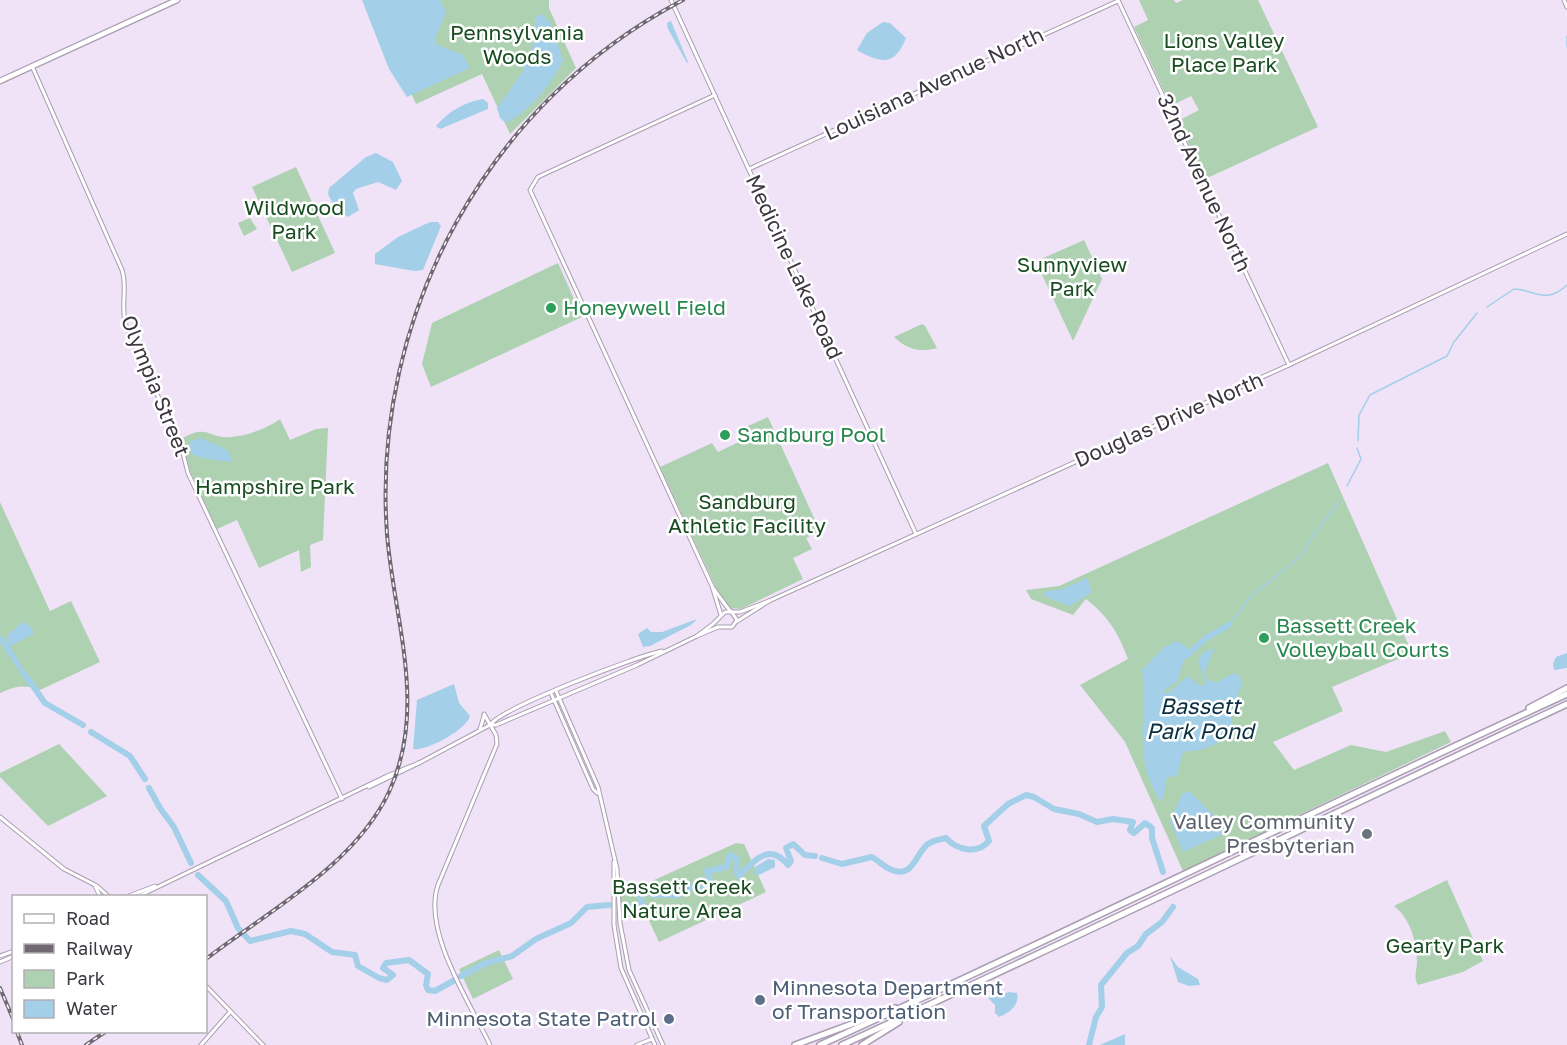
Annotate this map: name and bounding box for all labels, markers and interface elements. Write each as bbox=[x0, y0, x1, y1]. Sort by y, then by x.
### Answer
park label: Pennsylvania Woods bbox=[450, 19, 584, 69]
street label: Louisiana Avenue North bbox=[820, 21, 1047, 145]
park label: Lions Valley Place Park bbox=[1164, 27, 1285, 77]
street label: 32nd Avenue North bbox=[1152, 89, 1258, 276]
street label: Medicine Lake Road bbox=[741, 170, 849, 363]
park label: Wildwood Park bbox=[244, 194, 344, 244]
park label: Sunnyview Park bbox=[1017, 251, 1127, 301]
place label: Honeywell Field bbox=[563, 294, 726, 320]
marker: Honeywell Field bbox=[544, 301, 558, 315]
street label: Olympia Street bbox=[116, 311, 196, 460]
street label: Douglas Drive North bbox=[1070, 366, 1267, 472]
place label: Sandburg Pool bbox=[737, 421, 885, 447]
marker: Sandburg Pool bbox=[718, 428, 732, 442]
park label: Hampshire Park bbox=[195, 473, 355, 499]
park label: Sandburg Athletic Facility bbox=[668, 488, 826, 538]
place label: Bassett Creek Volleyball Courts bbox=[1276, 612, 1449, 662]
marker: Bassett Creek Volleyball Courts bbox=[1257, 631, 1271, 645]
water label: Bassett Park Pond bbox=[1146, 692, 1256, 744]
place label: Valley Community Presbyterian bbox=[1172, 808, 1355, 858]
marker: Valley Community Presbyterian bbox=[1360, 827, 1374, 841]
park label: Bassett Creek Nature Area bbox=[612, 873, 752, 923]
legend bbox=[12, 895, 207, 1033]
text: Road bbox=[66, 907, 110, 929]
park label: Gearty Park bbox=[1386, 932, 1505, 958]
text: Railway bbox=[66, 937, 133, 959]
text: Park bbox=[66, 967, 105, 989]
place label: Minnesota Department of Transportation bbox=[772, 974, 1003, 1024]
marker: Minnesota Department of Transportation bbox=[753, 993, 767, 1007]
text: Water bbox=[66, 997, 117, 1019]
place label: Minnesota State Patrol bbox=[426, 1005, 657, 1031]
marker: Minnesota State Patrol bbox=[662, 1012, 676, 1026]

